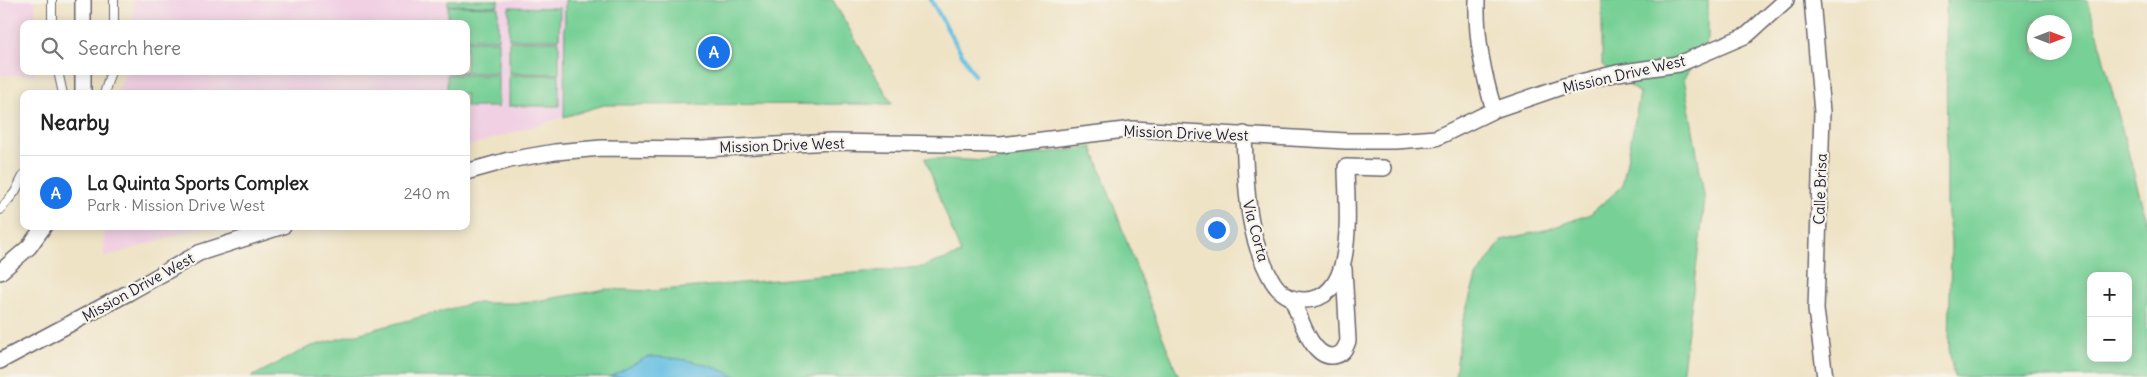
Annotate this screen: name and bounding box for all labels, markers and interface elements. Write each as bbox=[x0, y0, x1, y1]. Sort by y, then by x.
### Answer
north arrow bbox=[2027, 15, 2072, 60]
search box bbox=[20, 20, 470, 75]
pin: A bbox=[698, 33, 730, 71]
icon: search bbox=[38, 34, 66, 62]
text: Search here bbox=[78, 36, 181, 60]
street label: Mission Drive West bbox=[1561, 51, 1687, 97]
text: Nearby bbox=[40, 109, 110, 136]
street label: Mission Drive West bbox=[1123, 121, 1249, 145]
street label: Mission Drive West bbox=[719, 133, 845, 157]
street label: Calle Brisa bbox=[1809, 153, 1831, 225]
text: La Quinta Sports Complex bbox=[87, 171, 309, 195]
text: A bbox=[51, 183, 61, 203]
text: 240 m bbox=[404, 183, 450, 203]
text: Park · Mission Drive West bbox=[87, 195, 265, 215]
street label: Via Corta bbox=[1239, 198, 1273, 264]
your location bbox=[1204, 217, 1230, 243]
street label: Mission Drive West bbox=[79, 248, 197, 326]
map controls bbox=[2087, 272, 2132, 362]
button: + bbox=[2087, 272, 2132, 317]
button: − bbox=[2087, 317, 2132, 362]

